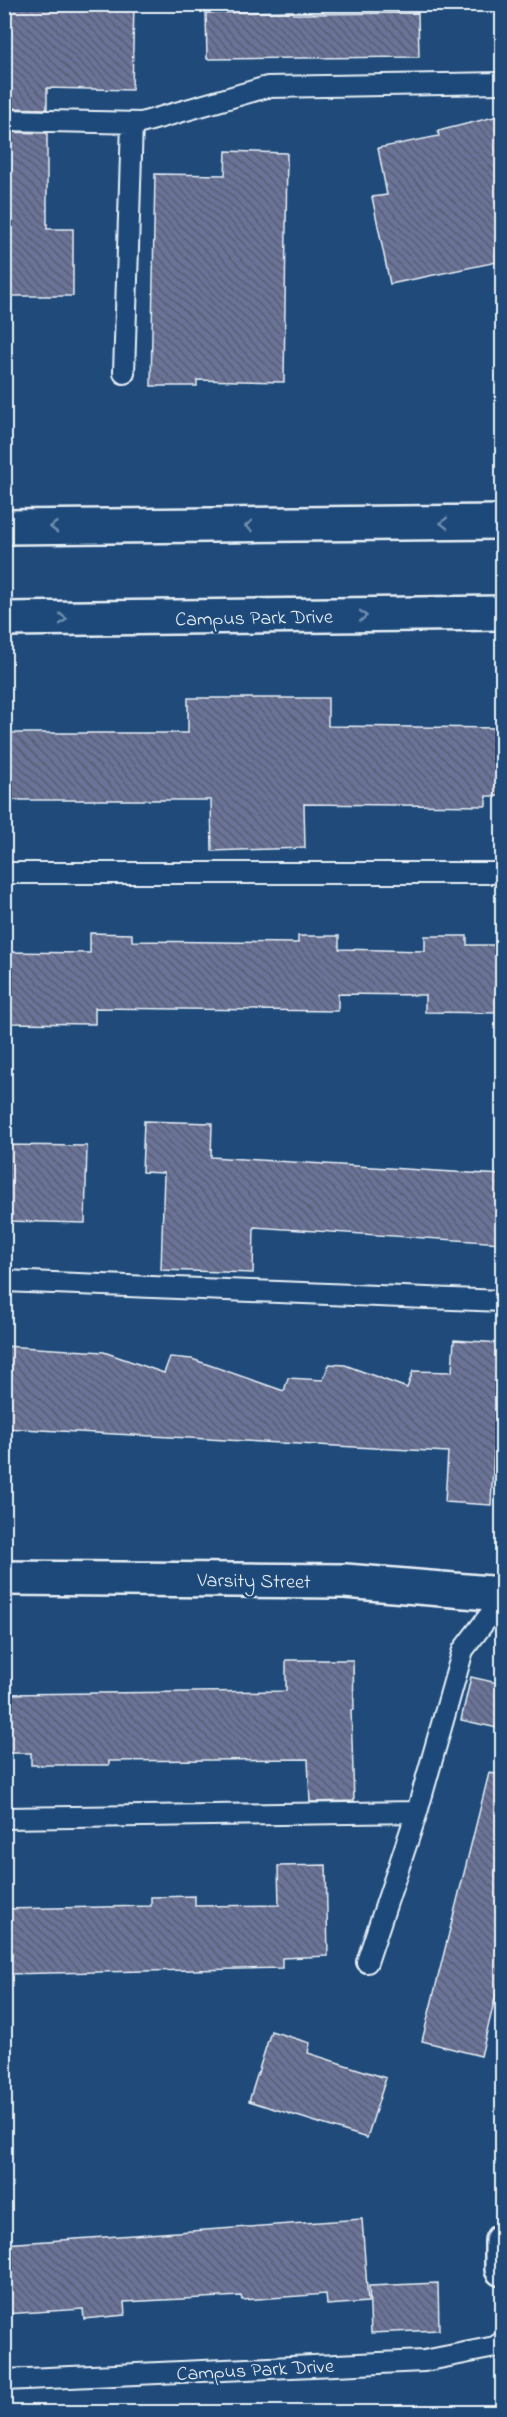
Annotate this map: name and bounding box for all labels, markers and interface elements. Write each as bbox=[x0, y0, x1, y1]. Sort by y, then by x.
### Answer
one-way arrow bbox=[440, 517, 449, 529]
one-way arrow bbox=[245, 519, 254, 532]
one-way arrow bbox=[50, 521, 59, 533]
street label: Campus Park Drive bbox=[175, 604, 333, 635]
one-way arrow bbox=[358, 609, 367, 622]
one-way arrow bbox=[58, 613, 67, 625]
street label: Varsity Street bbox=[196, 1567, 311, 1598]
street label: Campus Park Drive bbox=[176, 2353, 335, 2390]

